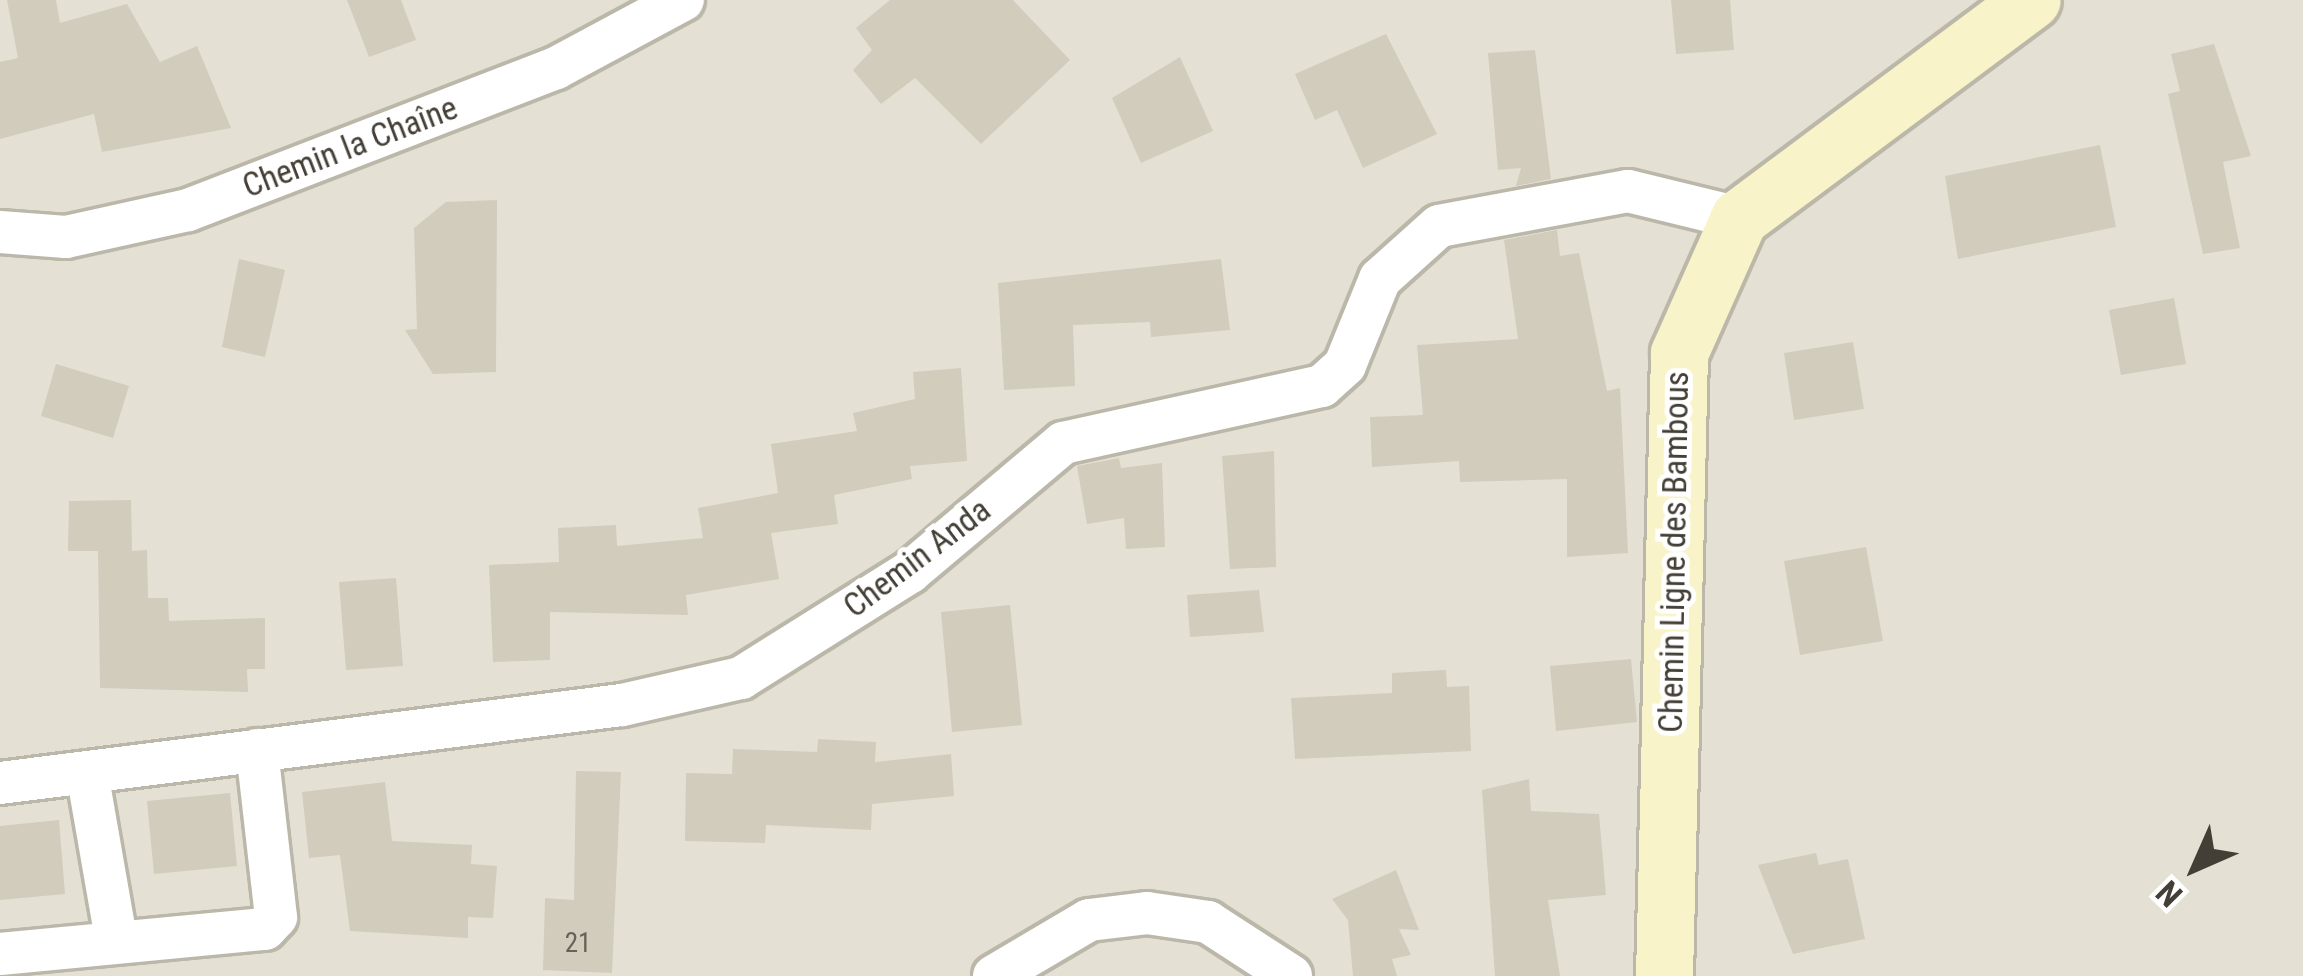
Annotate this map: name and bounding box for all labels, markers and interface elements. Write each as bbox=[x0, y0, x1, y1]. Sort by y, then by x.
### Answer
street label: Chemin la Chaîne bbox=[237, 88, 463, 206]
street label: Chemin Ligne des Bambous bbox=[1651, 371, 1697, 733]
street label: Chemin Anda bbox=[836, 490, 998, 626]
north arrow bbox=[2135, 808, 2255, 928]
text: N bbox=[2148, 873, 2190, 915]
house number: 21 bbox=[565, 928, 591, 960]

